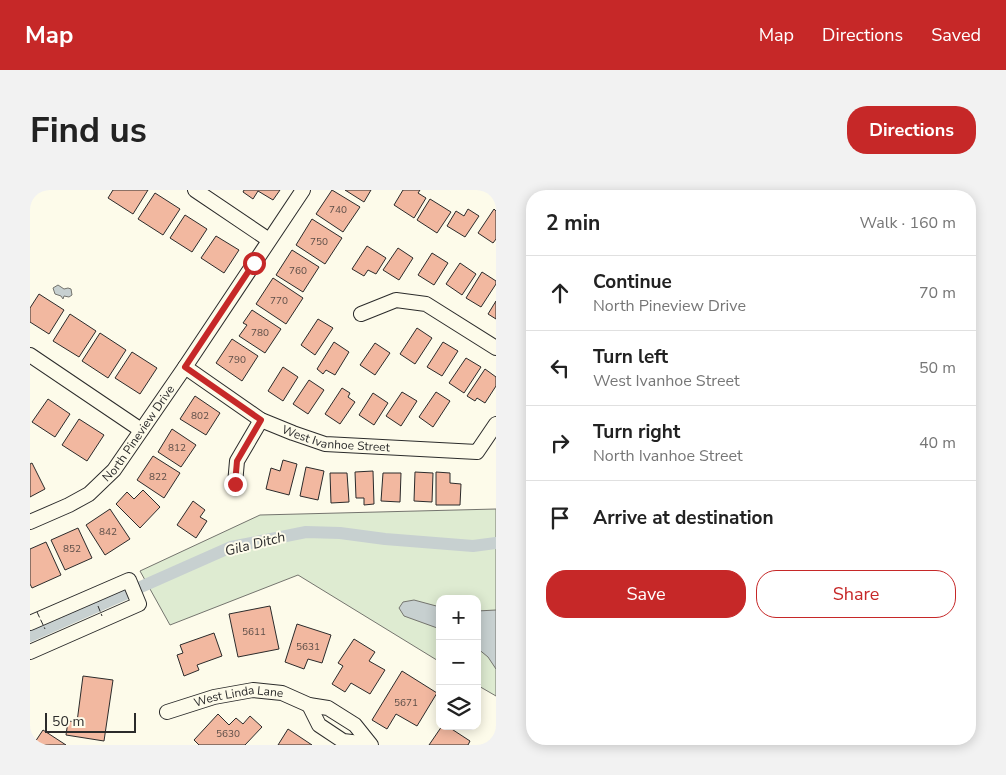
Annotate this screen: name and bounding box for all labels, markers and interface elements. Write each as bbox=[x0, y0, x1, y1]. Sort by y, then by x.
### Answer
text: Map bbox=[25, 19, 73, 51]
text: Map bbox=[759, 23, 794, 47]
text: Directions bbox=[822, 23, 903, 47]
text: Saved bbox=[931, 23, 981, 47]
button: Directions bbox=[847, 106, 976, 154]
text: Find us bbox=[30, 107, 147, 154]
house number: 740 bbox=[329, 203, 347, 217]
text: 2 min bbox=[546, 209, 600, 237]
text: Walk · 160 m bbox=[860, 212, 956, 234]
house number: 750 bbox=[310, 235, 328, 249]
route start bbox=[243, 252, 266, 275]
house number: 760 bbox=[289, 264, 307, 278]
text: Continue bbox=[593, 269, 672, 295]
icon: ahead bbox=[546, 279, 574, 307]
text: 70 m bbox=[919, 282, 956, 304]
house number: 770 bbox=[270, 294, 288, 308]
text: North Pineview Drive bbox=[593, 295, 746, 317]
house number: 780 bbox=[251, 326, 269, 340]
text: Turn left bbox=[593, 344, 668, 370]
house number: 790 bbox=[228, 353, 246, 367]
icon: left bbox=[546, 354, 574, 382]
text: 50 m bbox=[919, 357, 956, 379]
text: West Ivanhoe Street bbox=[593, 370, 740, 392]
street label: North Pineview Drive bbox=[99, 382, 178, 485]
house number: 802 bbox=[191, 409, 209, 423]
text: Turn right bbox=[593, 419, 680, 445]
street label: West Ivanhoe Street bbox=[280, 421, 391, 455]
icon: right bbox=[546, 429, 574, 457]
text: 40 m bbox=[919, 432, 956, 454]
house number: 812 bbox=[168, 441, 186, 455]
text: North Ivanhoe Street bbox=[593, 445, 743, 467]
house number: 822 bbox=[149, 470, 167, 484]
route end bbox=[224, 473, 247, 496]
icon: arrive bbox=[546, 504, 574, 532]
text: Arrive at destination bbox=[593, 505, 774, 531]
house number: 842 bbox=[99, 525, 117, 539]
water label: Gila Ditch bbox=[223, 527, 287, 561]
house number: 852 bbox=[63, 542, 81, 556]
button: Save bbox=[546, 570, 746, 618]
button: Share bbox=[756, 570, 956, 618]
map controls bbox=[436, 595, 481, 730]
button: + bbox=[436, 595, 481, 640]
house number: 5611 bbox=[242, 625, 266, 639]
house number: 5631 bbox=[296, 640, 320, 654]
button: − bbox=[436, 640, 481, 685]
street label: West Linda Lane bbox=[192, 682, 284, 711]
button: layers bbox=[436, 685, 481, 730]
house number: 5671 bbox=[394, 696, 418, 710]
scale bar bbox=[45, 710, 136, 733]
text: 50 m bbox=[52, 712, 84, 731]
house number: 5630 bbox=[216, 727, 240, 741]

